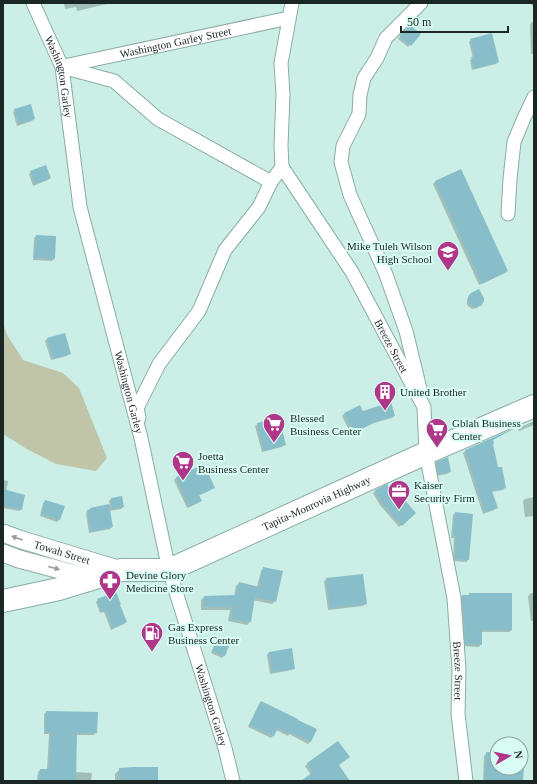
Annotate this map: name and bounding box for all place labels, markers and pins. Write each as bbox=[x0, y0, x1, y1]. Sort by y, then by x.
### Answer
school or university icon: Mike Tuleh Wilson High School bbox=[435, 239, 461, 272]
place label: Mike Tuleh Wilson High School bbox=[347, 240, 432, 265]
building icon: United Brother bbox=[372, 379, 398, 412]
place label: United Brother bbox=[400, 386, 467, 398]
supermarket icon: Blessed Business Center bbox=[261, 411, 287, 444]
place label: Blessed Business Center bbox=[290, 412, 362, 437]
supermarket icon: Gblah Business Center bbox=[424, 416, 450, 449]
place label: Gblah Business Center bbox=[452, 417, 521, 442]
supermarket icon: Joetta Business Center bbox=[170, 449, 196, 482]
place label: Joetta Business Center bbox=[198, 450, 270, 475]
office icon: Kaiser Security Firm bbox=[386, 478, 412, 511]
place label: Kaiser Security Firm bbox=[414, 479, 475, 504]
pharmacy icon: Devine Glory Medicine Store bbox=[97, 568, 123, 601]
place label: Devine Glory Medicine Store bbox=[126, 569, 194, 594]
fuel station icon: Gas Express Business Center bbox=[139, 620, 165, 653]
place label: Gas Express Business Center bbox=[168, 621, 240, 646]

